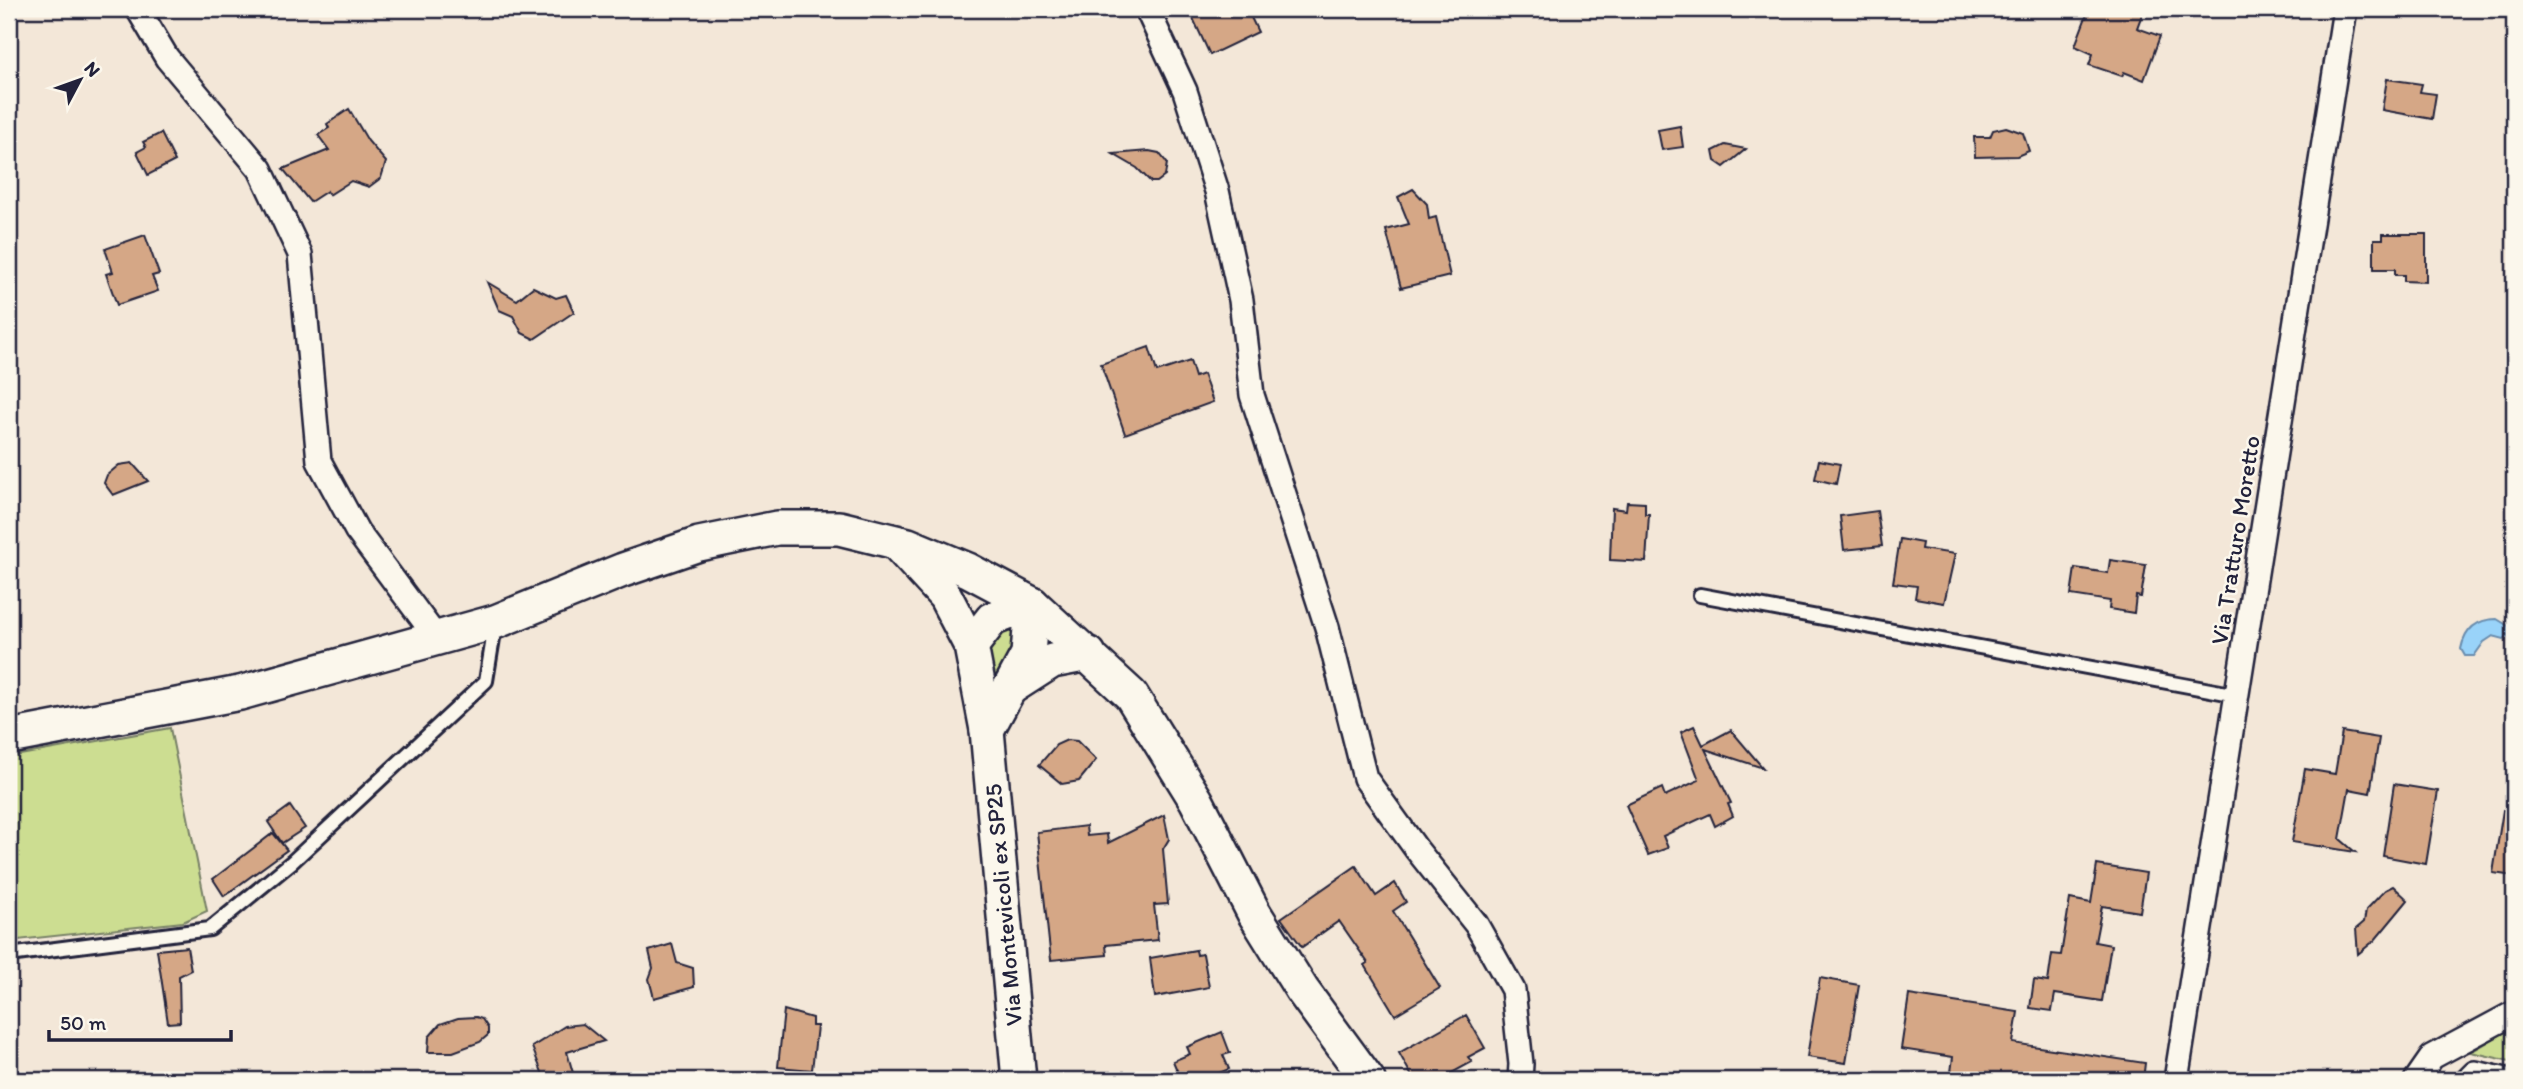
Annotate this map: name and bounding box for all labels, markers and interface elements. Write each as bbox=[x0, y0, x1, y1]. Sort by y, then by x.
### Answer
north arrow bbox=[46, 46, 116, 116]
text: N bbox=[80, 57, 105, 82]
street label: Via Tratturo Moretto bbox=[2204, 433, 2266, 647]
street label: Via Montevicoli ex SP25 bbox=[978, 783, 1028, 1027]
scale bar bbox=[49, 998, 231, 1042]
text: 50 m bbox=[60, 1010, 107, 1035]

